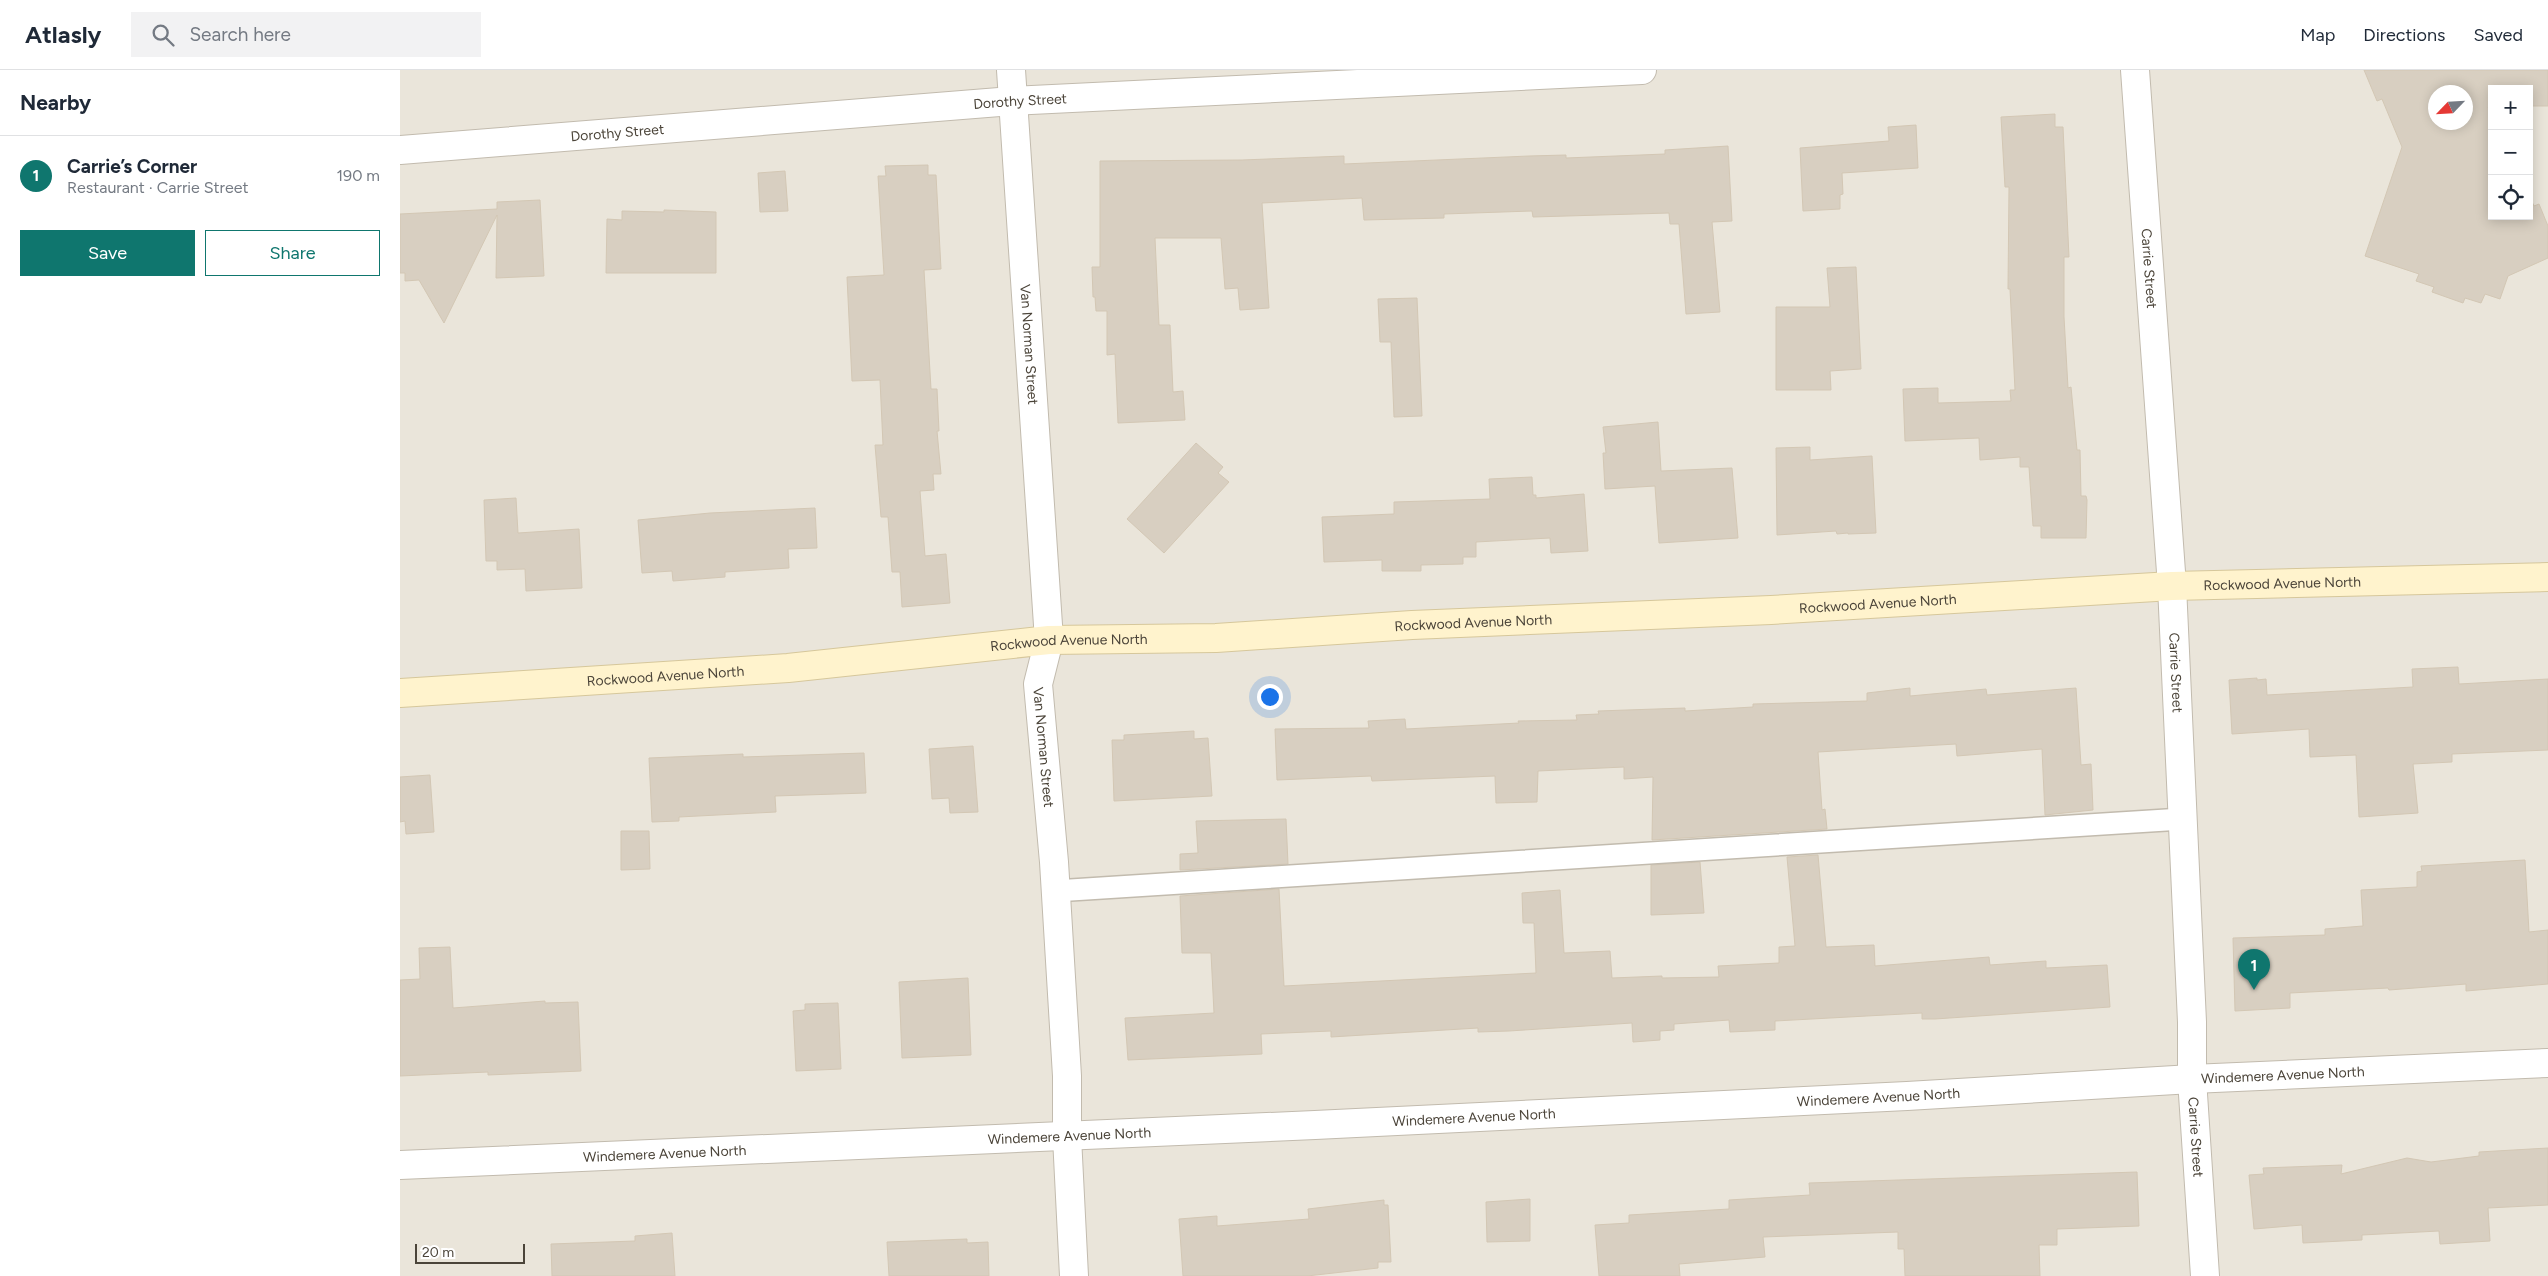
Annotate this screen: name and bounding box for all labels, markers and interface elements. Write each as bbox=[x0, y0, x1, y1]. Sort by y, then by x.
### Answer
search box bbox=[131, 12, 481, 57]
text: Atlasly bbox=[25, 20, 101, 49]
icon: search bbox=[149, 21, 177, 49]
text: Search here bbox=[189, 23, 291, 46]
text: Map bbox=[2300, 24, 2335, 46]
text: Directions bbox=[2363, 24, 2445, 46]
text: Saved bbox=[2473, 24, 2523, 46]
north arrow bbox=[2428, 85, 2473, 130]
map controls bbox=[2488, 85, 2533, 220]
button: + bbox=[2488, 85, 2533, 130]
text: Nearby bbox=[20, 90, 91, 115]
street label: Dorothy Street bbox=[973, 90, 1067, 113]
street label: Dorothy Street bbox=[570, 120, 665, 145]
button: − bbox=[2488, 130, 2533, 175]
text: Carrie’s Corner bbox=[67, 155, 197, 178]
text: 1 bbox=[33, 166, 39, 185]
text: 190 m bbox=[337, 166, 380, 185]
button: locate bbox=[2488, 175, 2533, 220]
text: Restaurant · Carrie Street bbox=[67, 178, 249, 197]
street label: Carrie Street bbox=[2138, 228, 2161, 309]
button: Save bbox=[20, 230, 195, 276]
button: Share bbox=[205, 230, 380, 276]
street label: Van Norman Street bbox=[1017, 284, 1042, 405]
street label: Rockwood Avenue North bbox=[2203, 573, 2361, 594]
street label: Rockwood Avenue North bbox=[1799, 590, 1957, 617]
street label: Rockwood Avenue North bbox=[1394, 611, 1553, 635]
street label: Rockwood Avenue North bbox=[989, 630, 1148, 655]
street label: Carrie Street bbox=[2166, 632, 2186, 713]
street label: Rockwood Avenue North bbox=[586, 662, 745, 689]
your location bbox=[1257, 684, 1283, 710]
street label: Van Norman Street bbox=[1030, 686, 1058, 808]
pin: 1 bbox=[2238, 949, 2270, 990]
street label: Windemere Avenue North bbox=[2201, 1063, 2365, 1087]
street label: Windemere Avenue North bbox=[1796, 1084, 1961, 1110]
street label: Carrie Street bbox=[2185, 1096, 2207, 1178]
street label: Windemere Avenue North bbox=[1392, 1105, 1556, 1130]
street label: Windemere Avenue North bbox=[987, 1124, 1152, 1148]
street label: Windemere Avenue North bbox=[583, 1141, 747, 1165]
scale bar bbox=[415, 1241, 525, 1264]
text: 20 m bbox=[422, 1244, 454, 1261]

